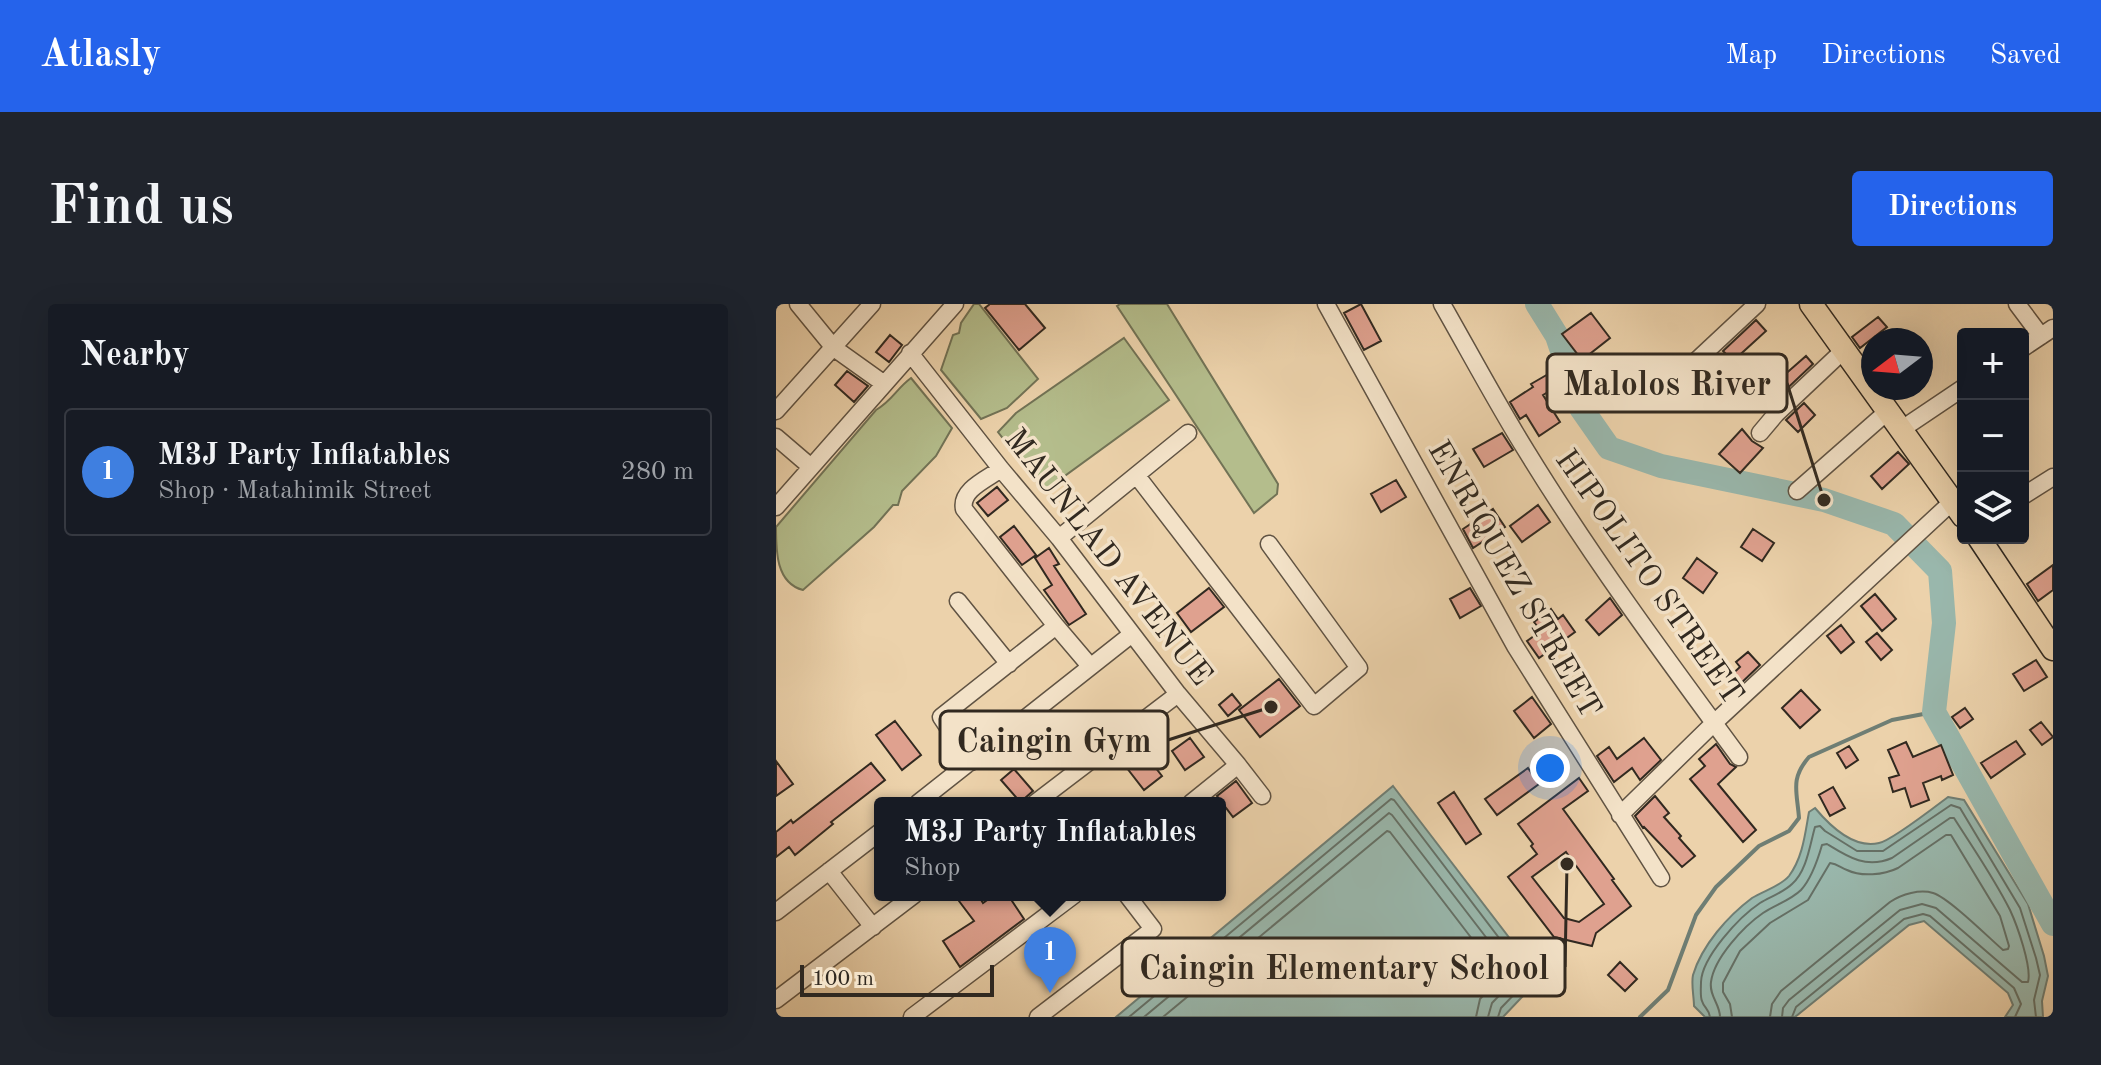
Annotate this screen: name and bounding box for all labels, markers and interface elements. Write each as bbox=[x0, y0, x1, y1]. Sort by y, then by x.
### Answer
text: Atlasly bbox=[40, 37, 161, 75]
text: Map bbox=[1725, 42, 1777, 70]
text: Directions bbox=[1821, 42, 1946, 70]
text: Saved bbox=[1990, 42, 2061, 70]
button: Directions bbox=[1852, 171, 2053, 246]
text: Find us bbox=[48, 180, 234, 236]
north arrow bbox=[1861, 328, 1933, 400]
map controls bbox=[1957, 328, 2029, 544]
button: + bbox=[1957, 328, 2029, 400]
text: Nearby bbox=[80, 339, 190, 373]
callout: Malolos River bbox=[1547, 354, 1787, 412]
text: Malolos River bbox=[1563, 369, 1771, 403]
button: − bbox=[1957, 400, 2029, 472]
street label: MAUNLAD AVENUE bbox=[997, 424, 1217, 692]
street label: ENRIQUEZ STREET bbox=[1421, 436, 1605, 724]
text: M3J Party Inflatables bbox=[158, 441, 450, 471]
street label: HIPOLITO STREET bbox=[1548, 445, 1748, 711]
text: 1 bbox=[100, 459, 116, 485]
text: 280 m bbox=[621, 459, 694, 485]
button: layers bbox=[1957, 472, 2029, 544]
text: Shop · Matahimik Street bbox=[158, 478, 432, 504]
callout: Caingin Gym bbox=[940, 711, 1168, 769]
text: Caingin Gym bbox=[956, 726, 1152, 760]
your location bbox=[1530, 748, 1570, 788]
popup bbox=[874, 797, 1226, 901]
text: M3J Party Inflatables bbox=[904, 818, 1196, 848]
text: Shop bbox=[904, 855, 961, 881]
pin: 1 bbox=[1024, 927, 1076, 993]
callout: Caingin Elementary School bbox=[1122, 938, 1565, 996]
text: Caingin Elementary School bbox=[1139, 953, 1549, 987]
scale bar bbox=[800, 961, 994, 997]
text: 100 m bbox=[812, 968, 874, 990]

